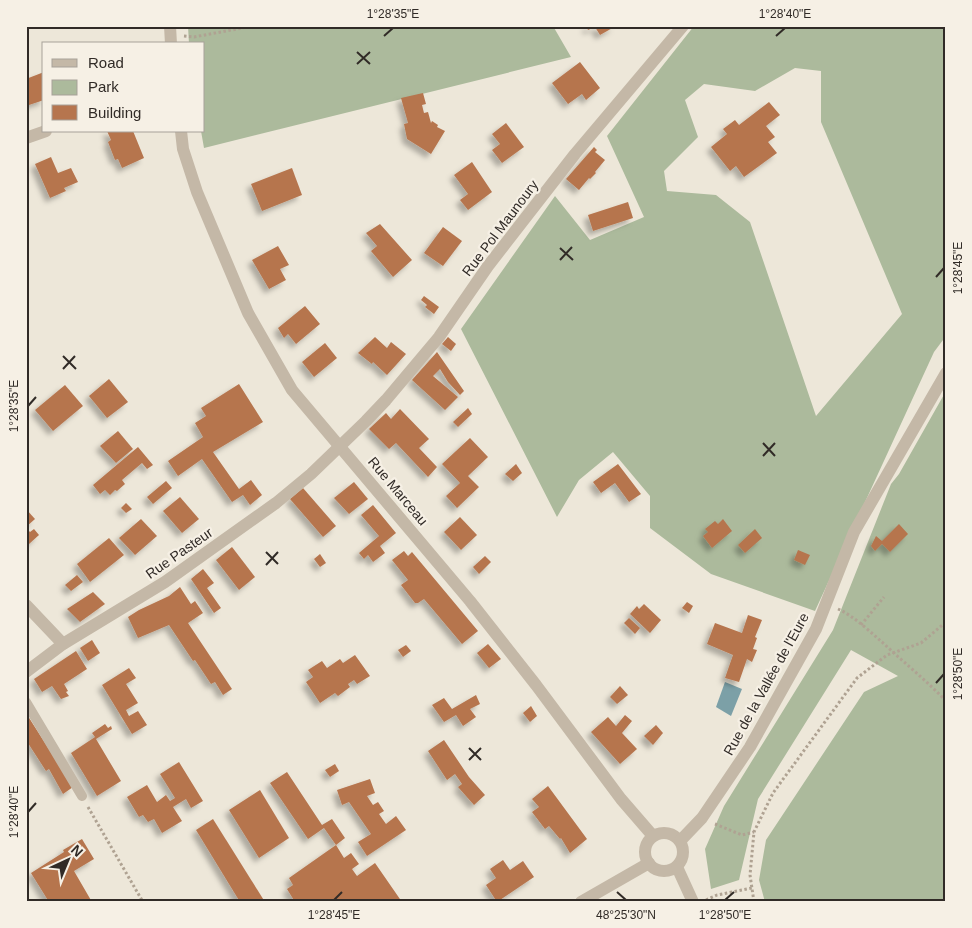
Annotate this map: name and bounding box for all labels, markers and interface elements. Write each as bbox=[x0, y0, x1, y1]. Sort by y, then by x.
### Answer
text: 1°28'35"E bbox=[367, 7, 419, 21]
text: 1°28'40"E bbox=[759, 7, 811, 21]
legend bbox=[42, 42, 205, 132]
text: Road bbox=[88, 54, 124, 71]
text: Park bbox=[88, 78, 119, 95]
text: Building bbox=[88, 104, 141, 121]
street label: Rue Pol Maunoury bbox=[459, 177, 541, 279]
text: 1°28'45"E bbox=[951, 242, 965, 294]
text: 1°28'35"E bbox=[7, 380, 21, 432]
street label: Rue Marceau bbox=[365, 454, 431, 528]
street label: Rue Pasteur bbox=[143, 524, 216, 582]
street label: Rue de la Vallée de l'Eure bbox=[720, 610, 812, 758]
text: 1°28'50"E bbox=[951, 648, 965, 700]
text: 1°28'40"E bbox=[7, 786, 21, 838]
north arrow bbox=[42, 836, 92, 886]
text: N bbox=[68, 841, 86, 860]
text: 1°28'45"E bbox=[308, 908, 360, 922]
text: 48°25'30"N bbox=[596, 908, 656, 922]
text: 1°28'50"E bbox=[699, 908, 751, 922]

